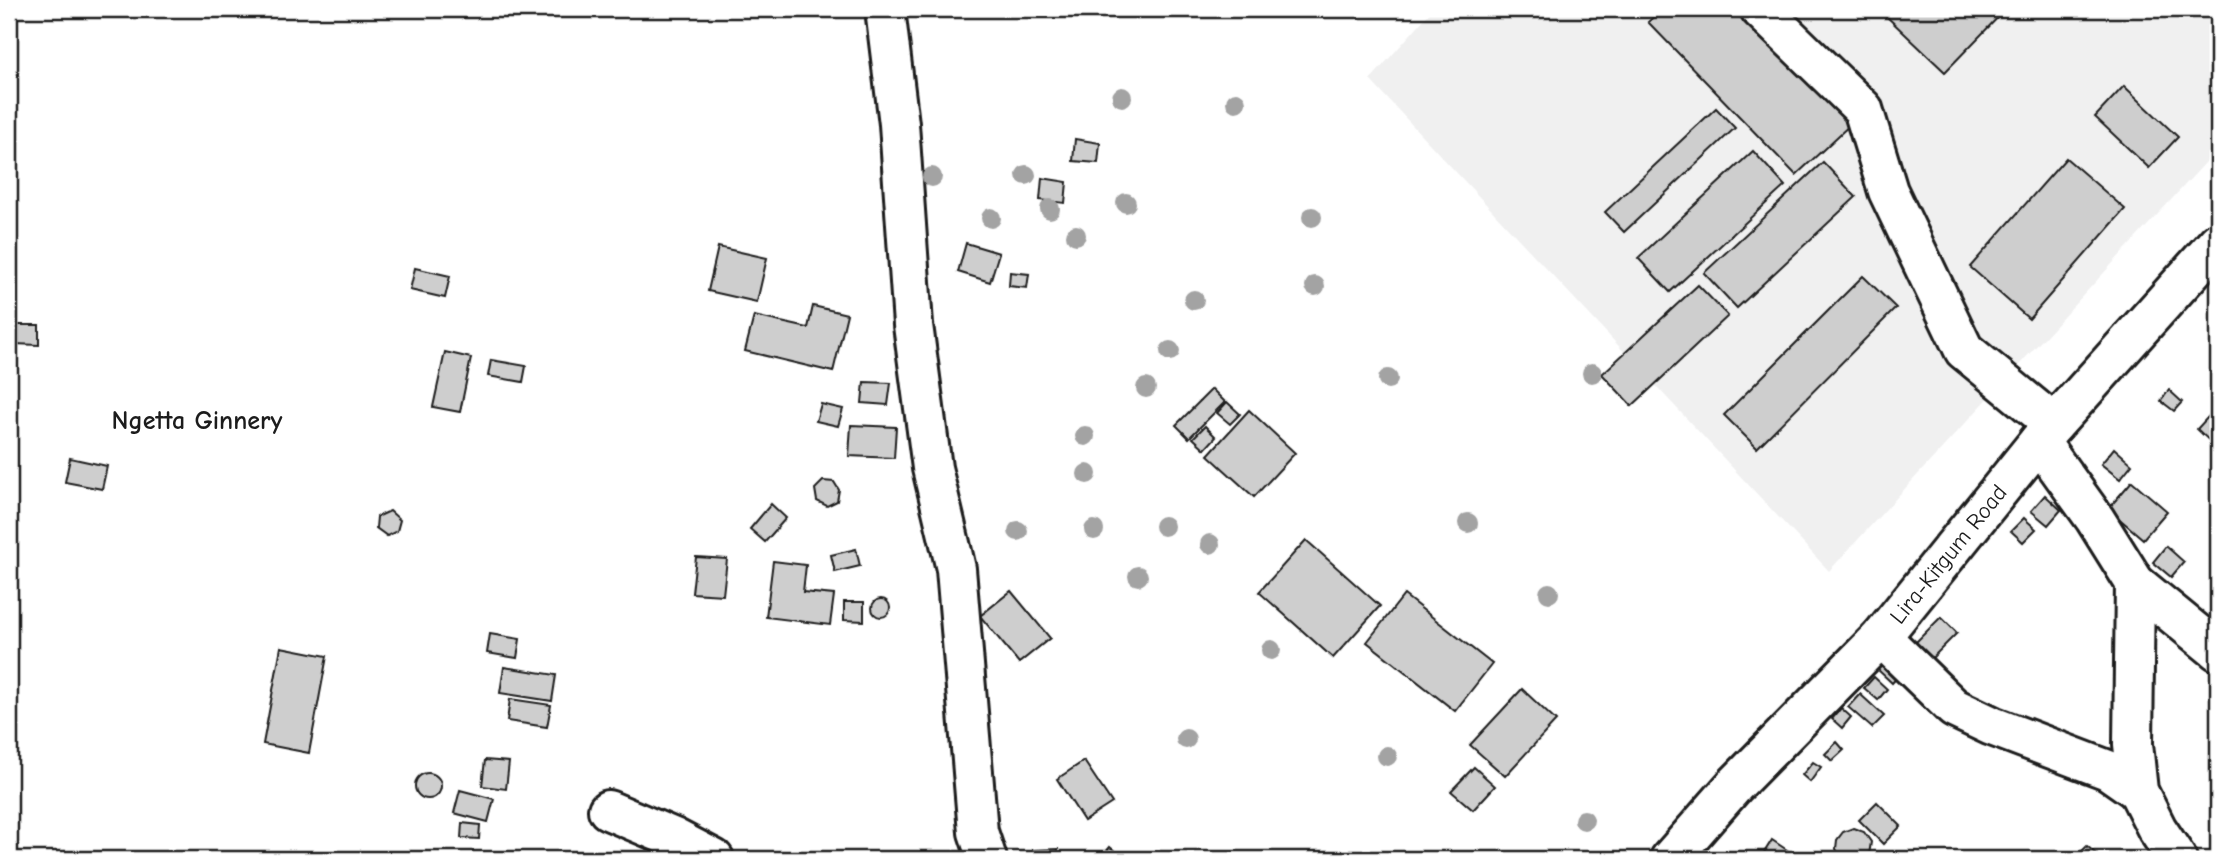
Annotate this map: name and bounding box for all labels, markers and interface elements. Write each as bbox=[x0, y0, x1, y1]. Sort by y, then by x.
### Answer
district label: Ngetta Ginnery bbox=[112, 406, 283, 436]
street label: Lira-Kitgum Road bbox=[1884, 479, 2013, 629]

